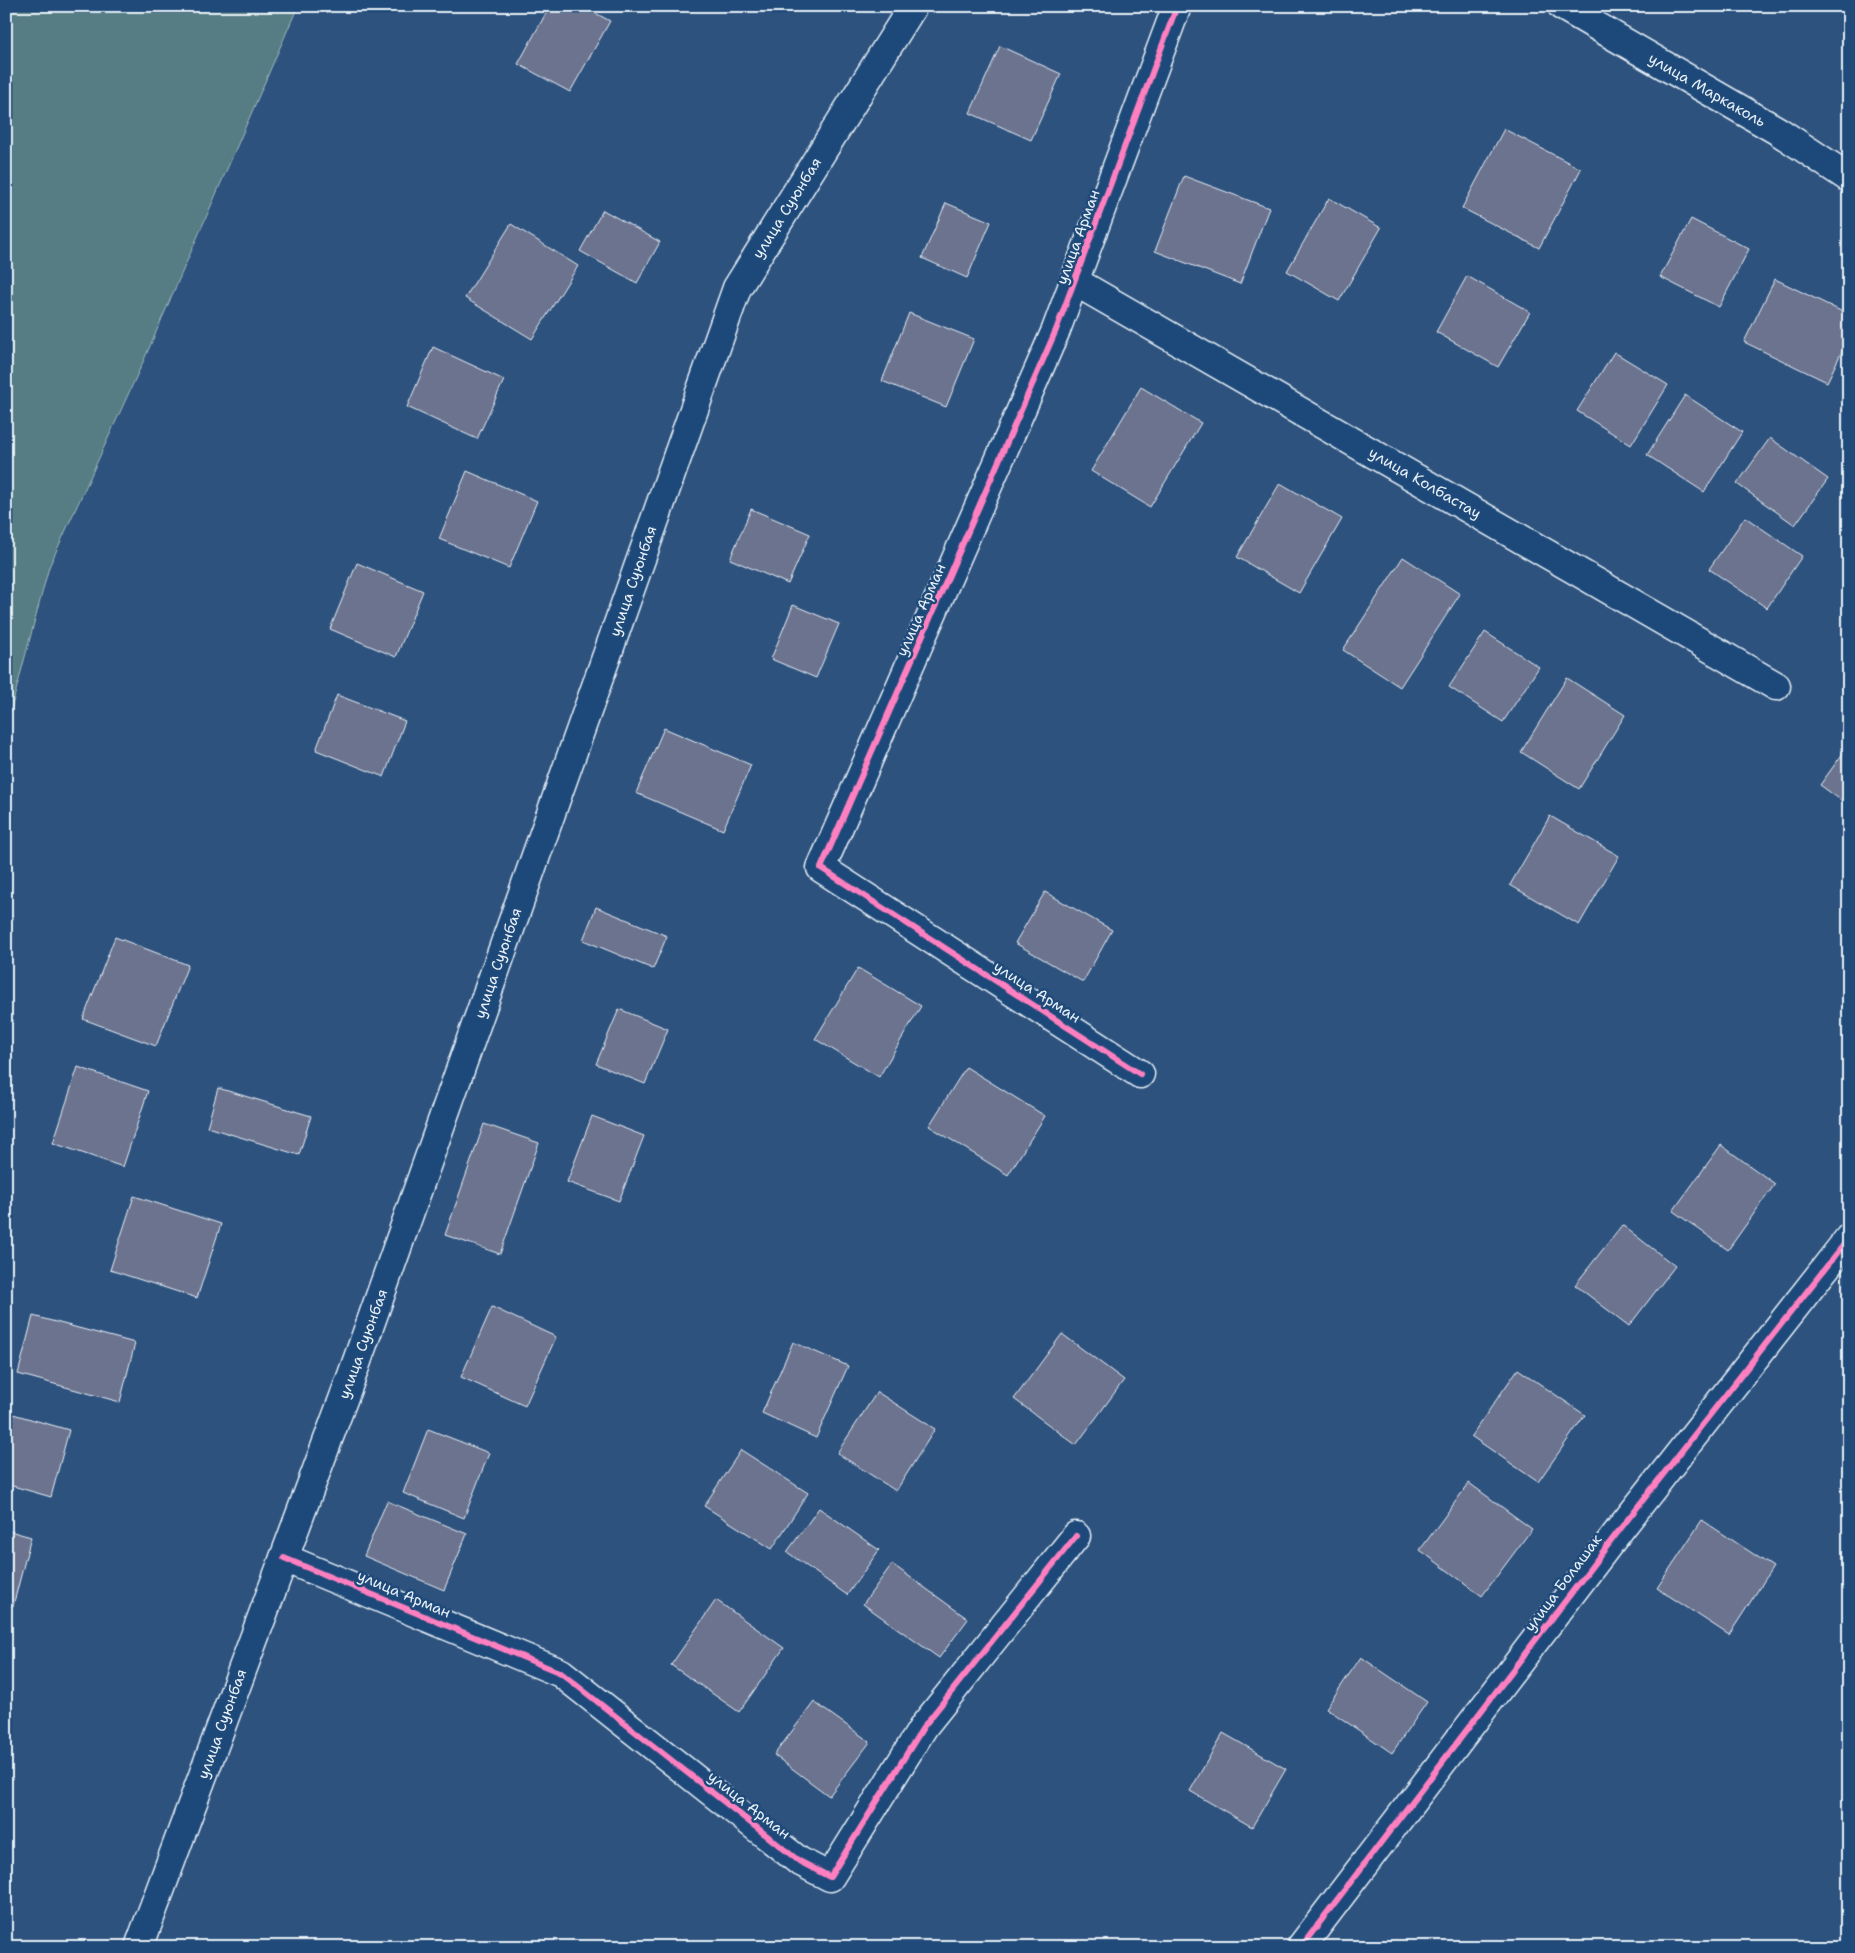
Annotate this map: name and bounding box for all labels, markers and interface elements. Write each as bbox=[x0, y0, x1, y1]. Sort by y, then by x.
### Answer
street label: улица Маркаколь bbox=[1645, 48, 1770, 132]
street label: улица Суюнбая bbox=[748, 154, 826, 262]
street label: улица Арман bbox=[1052, 187, 1104, 287]
street label: улица Колбастау bbox=[1365, 443, 1485, 523]
street label: улица Суюнбая bbox=[605, 523, 661, 639]
street label: улица Арман bbox=[892, 560, 950, 660]
street label: улица Суюнбая bbox=[470, 905, 526, 1021]
street label: улица Арман bbox=[990, 956, 1084, 1028]
street label: улица Суюнбая bbox=[334, 1286, 392, 1402]
street label: улица Болашак bbox=[1520, 1530, 1606, 1636]
street label: улица Арман bbox=[354, 1565, 454, 1623]
street label: улица Суюнбая bbox=[193, 1666, 251, 1782]
street label: улица Арман bbox=[704, 1766, 794, 1844]

